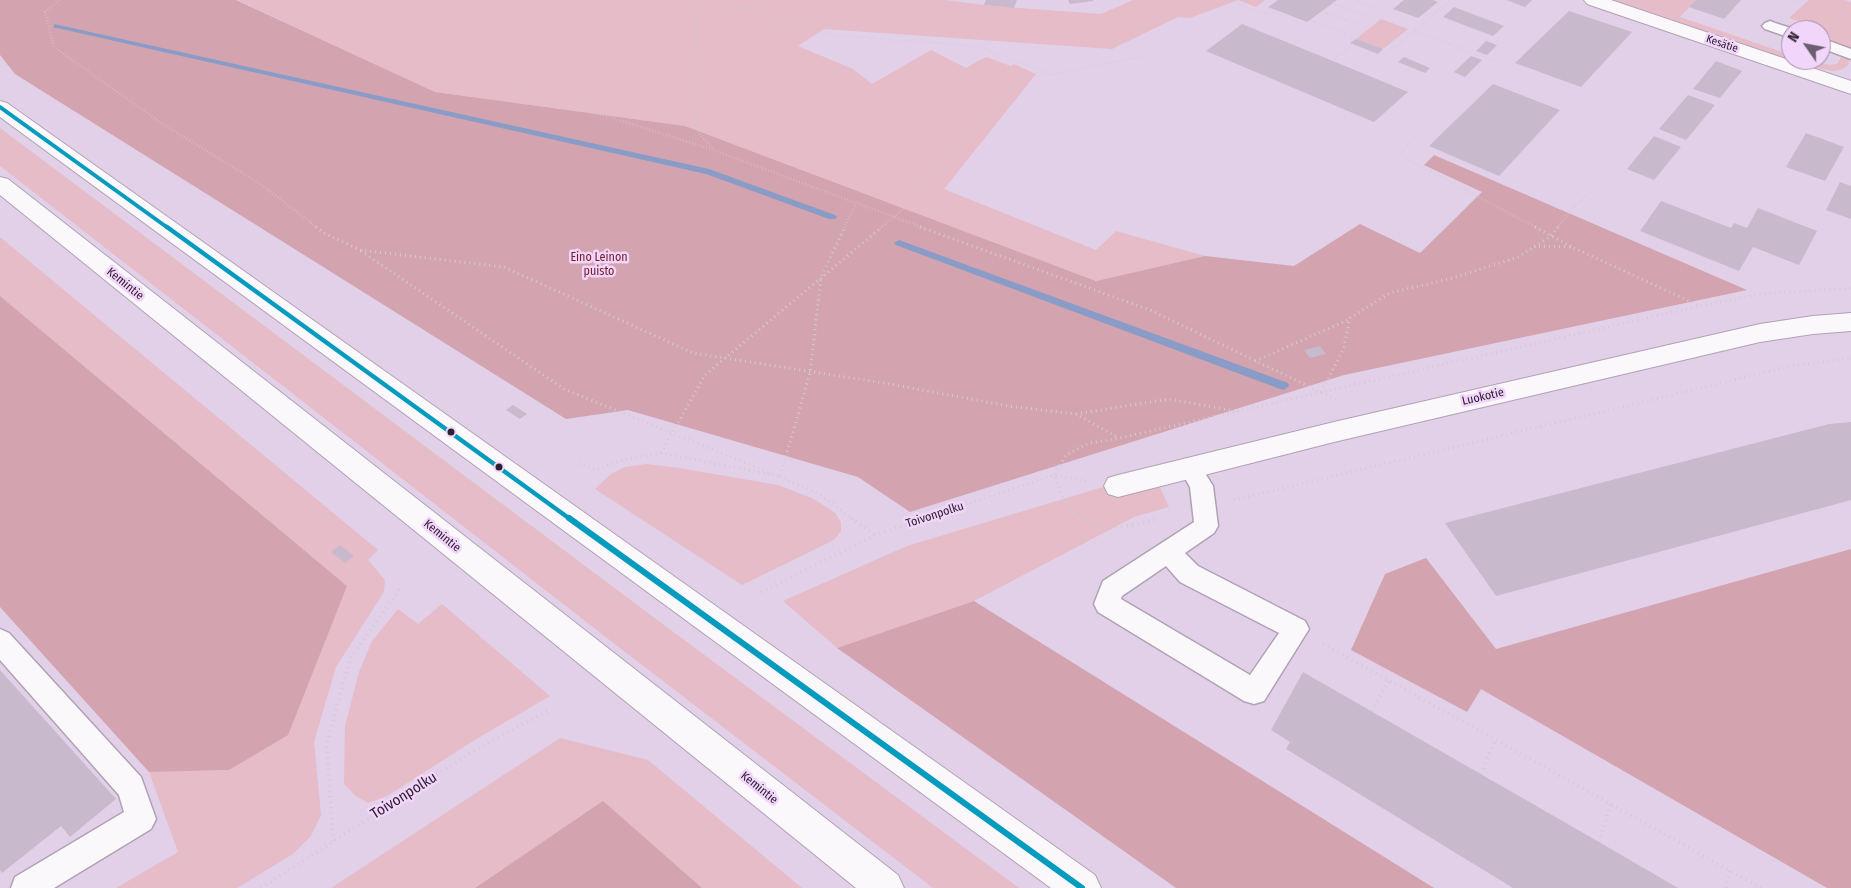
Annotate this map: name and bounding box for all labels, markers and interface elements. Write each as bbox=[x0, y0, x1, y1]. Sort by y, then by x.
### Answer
north arrow bbox=[1781, 20, 1831, 70]
text: N bbox=[1784, 29, 1803, 45]
street label: Kesätie bbox=[1704, 32, 1740, 56]
park label: Eino Leinon puisto bbox=[570, 251, 628, 279]
street label: Kemintie bbox=[104, 265, 146, 303]
street label: Luokotie bbox=[1461, 385, 1505, 409]
unlabelled marker bbox=[446, 427, 456, 437]
unlabelled marker bbox=[494, 462, 504, 472]
street label: Toivonpolku bbox=[904, 499, 966, 531]
street label: Kemintie bbox=[421, 517, 463, 555]
street label: Toivonpolku bbox=[368, 769, 440, 823]
street label: Kemintie bbox=[738, 769, 780, 807]

